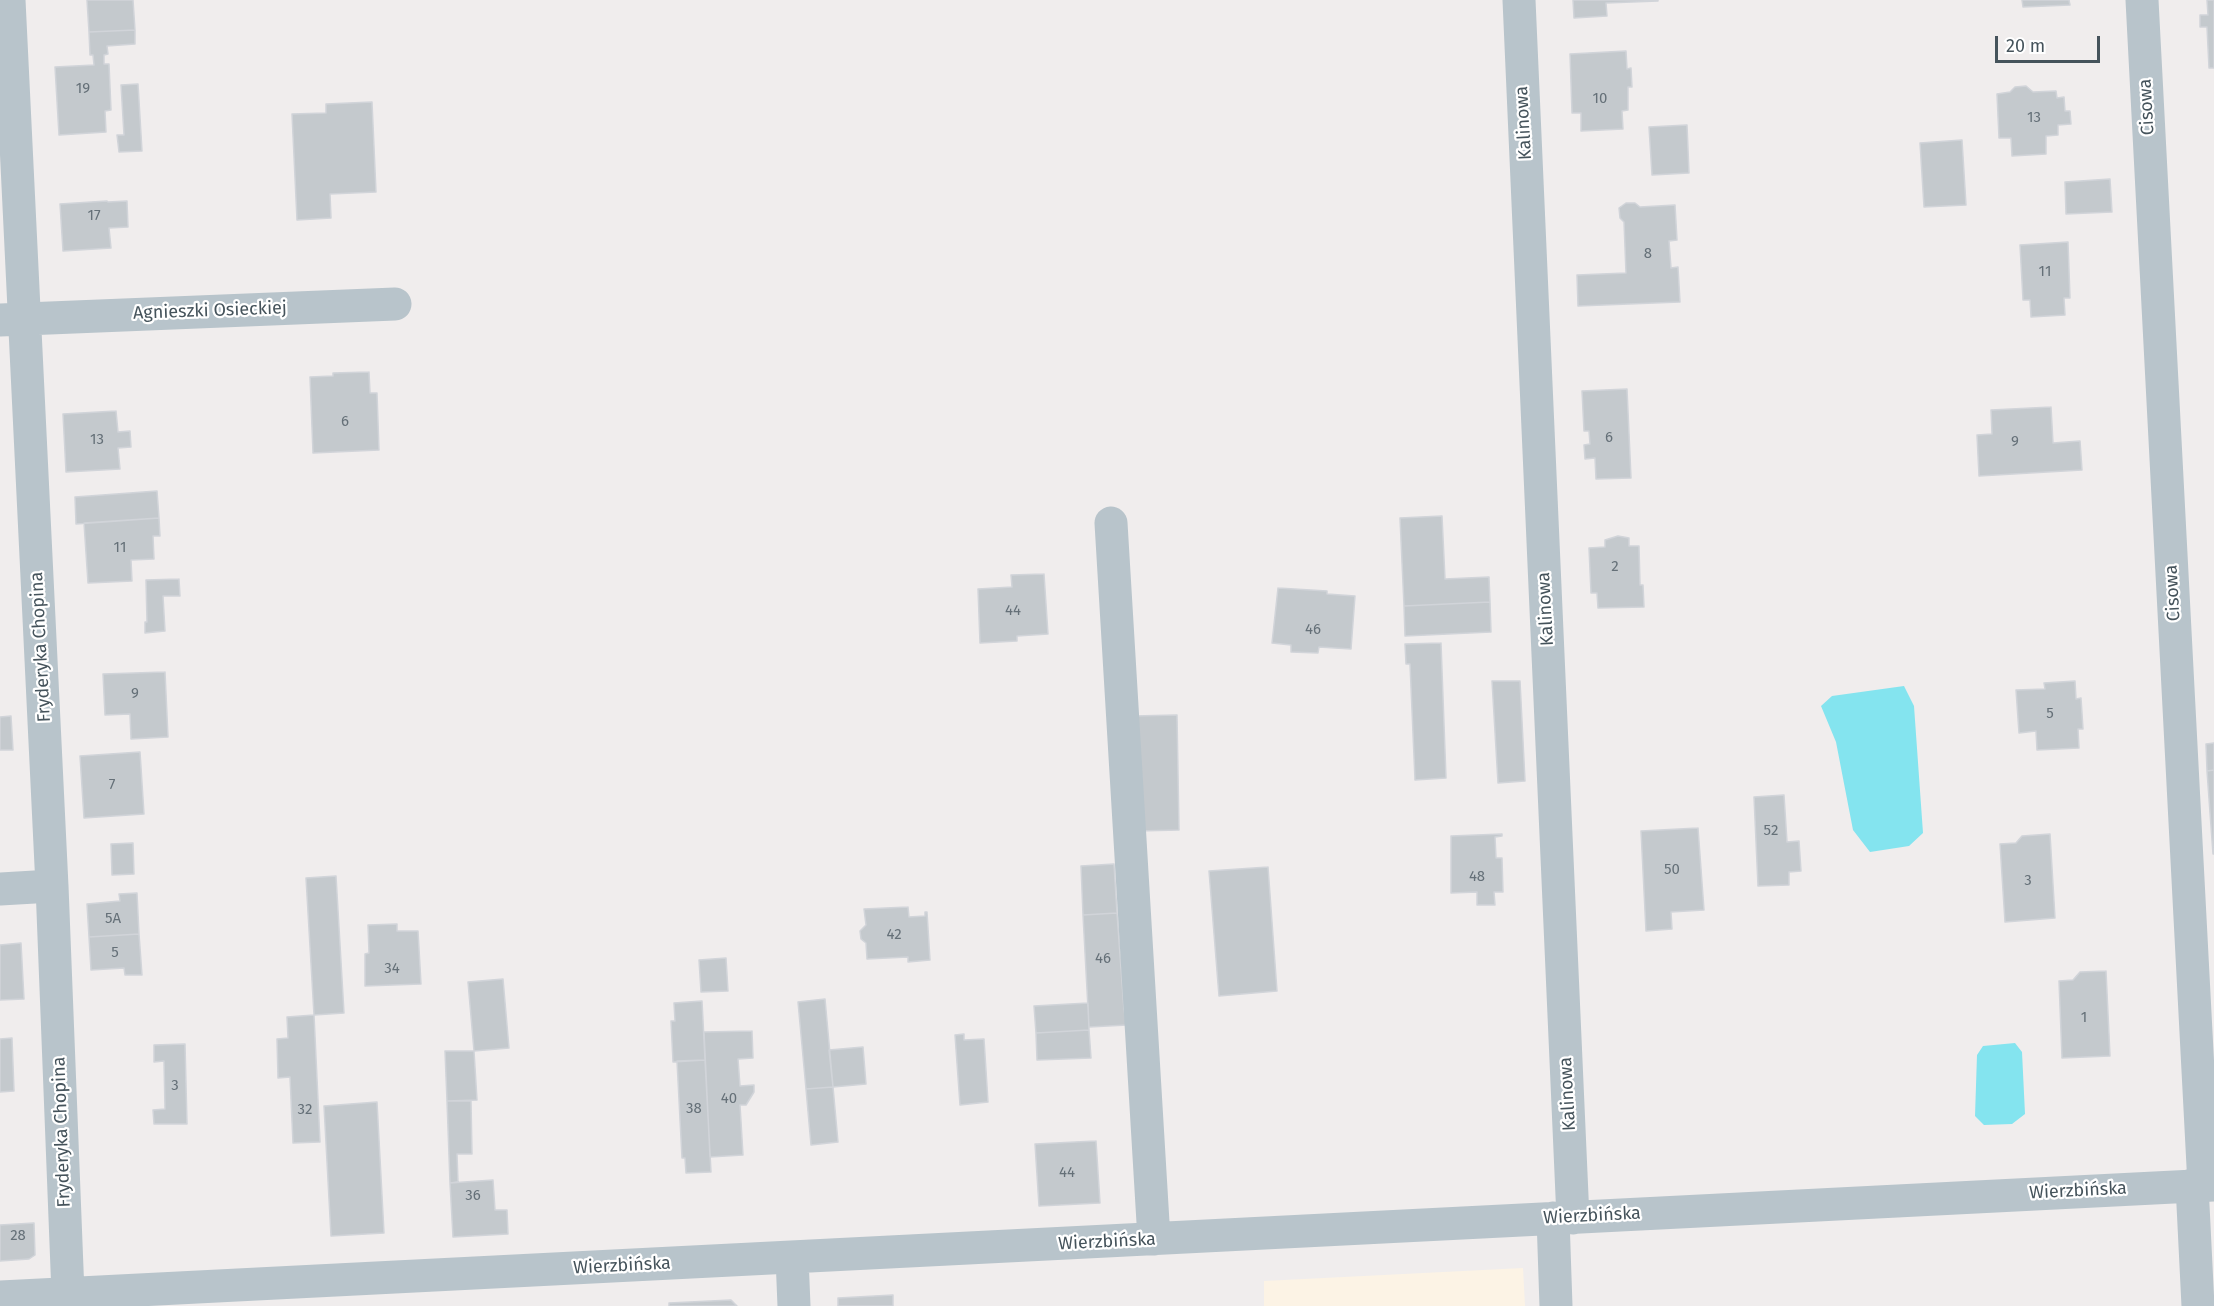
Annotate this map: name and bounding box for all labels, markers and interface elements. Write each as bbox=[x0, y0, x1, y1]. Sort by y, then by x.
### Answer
scale bar bbox=[1998, 24, 2103, 62]
text: 20 m bbox=[2006, 35, 2045, 57]
street label: Cisowa bbox=[2135, 78, 2159, 136]
house number: 19 bbox=[76, 80, 90, 98]
street label: Kalinowa bbox=[1511, 85, 1537, 161]
house number: 10 bbox=[1593, 90, 1607, 108]
house number: 13 bbox=[2027, 109, 2041, 127]
house number: 17 bbox=[87, 207, 101, 225]
house number: 8 bbox=[1644, 245, 1652, 263]
house number: 11 bbox=[2039, 263, 2051, 281]
street label: Agnieszki Osieckiej bbox=[133, 298, 287, 324]
house number: 6 bbox=[341, 413, 349, 431]
house number: 6 bbox=[1605, 429, 1613, 447]
house number: 13 bbox=[90, 431, 104, 449]
house number: 9 bbox=[2011, 433, 2019, 451]
house number: 11 bbox=[114, 539, 126, 557]
house number: 2 bbox=[1611, 558, 1619, 576]
street label: Cisowa bbox=[2161, 564, 2185, 622]
street label: Fryderyka Chopina bbox=[26, 571, 56, 723]
street label: Kalinowa bbox=[1533, 571, 1559, 647]
house number: 44 bbox=[1005, 602, 1021, 620]
house number: 46 bbox=[1305, 621, 1321, 639]
house number: 9 bbox=[131, 685, 139, 703]
house number: 5 bbox=[2046, 705, 2054, 723]
house number: 7 bbox=[109, 776, 115, 794]
house number: 52 bbox=[1764, 822, 1778, 840]
house number: 50 bbox=[1664, 861, 1680, 879]
house number: 48 bbox=[1469, 868, 1485, 886]
house number: 3 bbox=[2024, 872, 2032, 890]
house number: 5A bbox=[105, 910, 121, 928]
house number: 42 bbox=[886, 926, 902, 944]
house number: 5 bbox=[111, 944, 119, 962]
house number: 46 bbox=[1095, 950, 1111, 968]
house number: 34 bbox=[384, 960, 400, 978]
house number: 1 bbox=[2081, 1009, 2087, 1027]
street label: Fryderyka Chopina bbox=[49, 1056, 75, 1208]
street label: Kalinowa bbox=[1555, 1056, 1581, 1132]
house number: 3 bbox=[171, 1077, 179, 1095]
house number: 40 bbox=[721, 1090, 737, 1108]
house number: 38 bbox=[686, 1100, 702, 1118]
house number: 32 bbox=[298, 1101, 312, 1119]
house number: 44 bbox=[1059, 1164, 1075, 1182]
street label: Wierzbińska bbox=[2029, 1178, 2127, 1204]
house number: 36 bbox=[465, 1187, 481, 1205]
street label: Wierzbińska bbox=[1543, 1203, 1641, 1229]
house number: 28 bbox=[10, 1227, 26, 1245]
street label: Wierzbińska bbox=[1058, 1229, 1156, 1255]
street label: Wierzbińska bbox=[573, 1253, 671, 1279]

